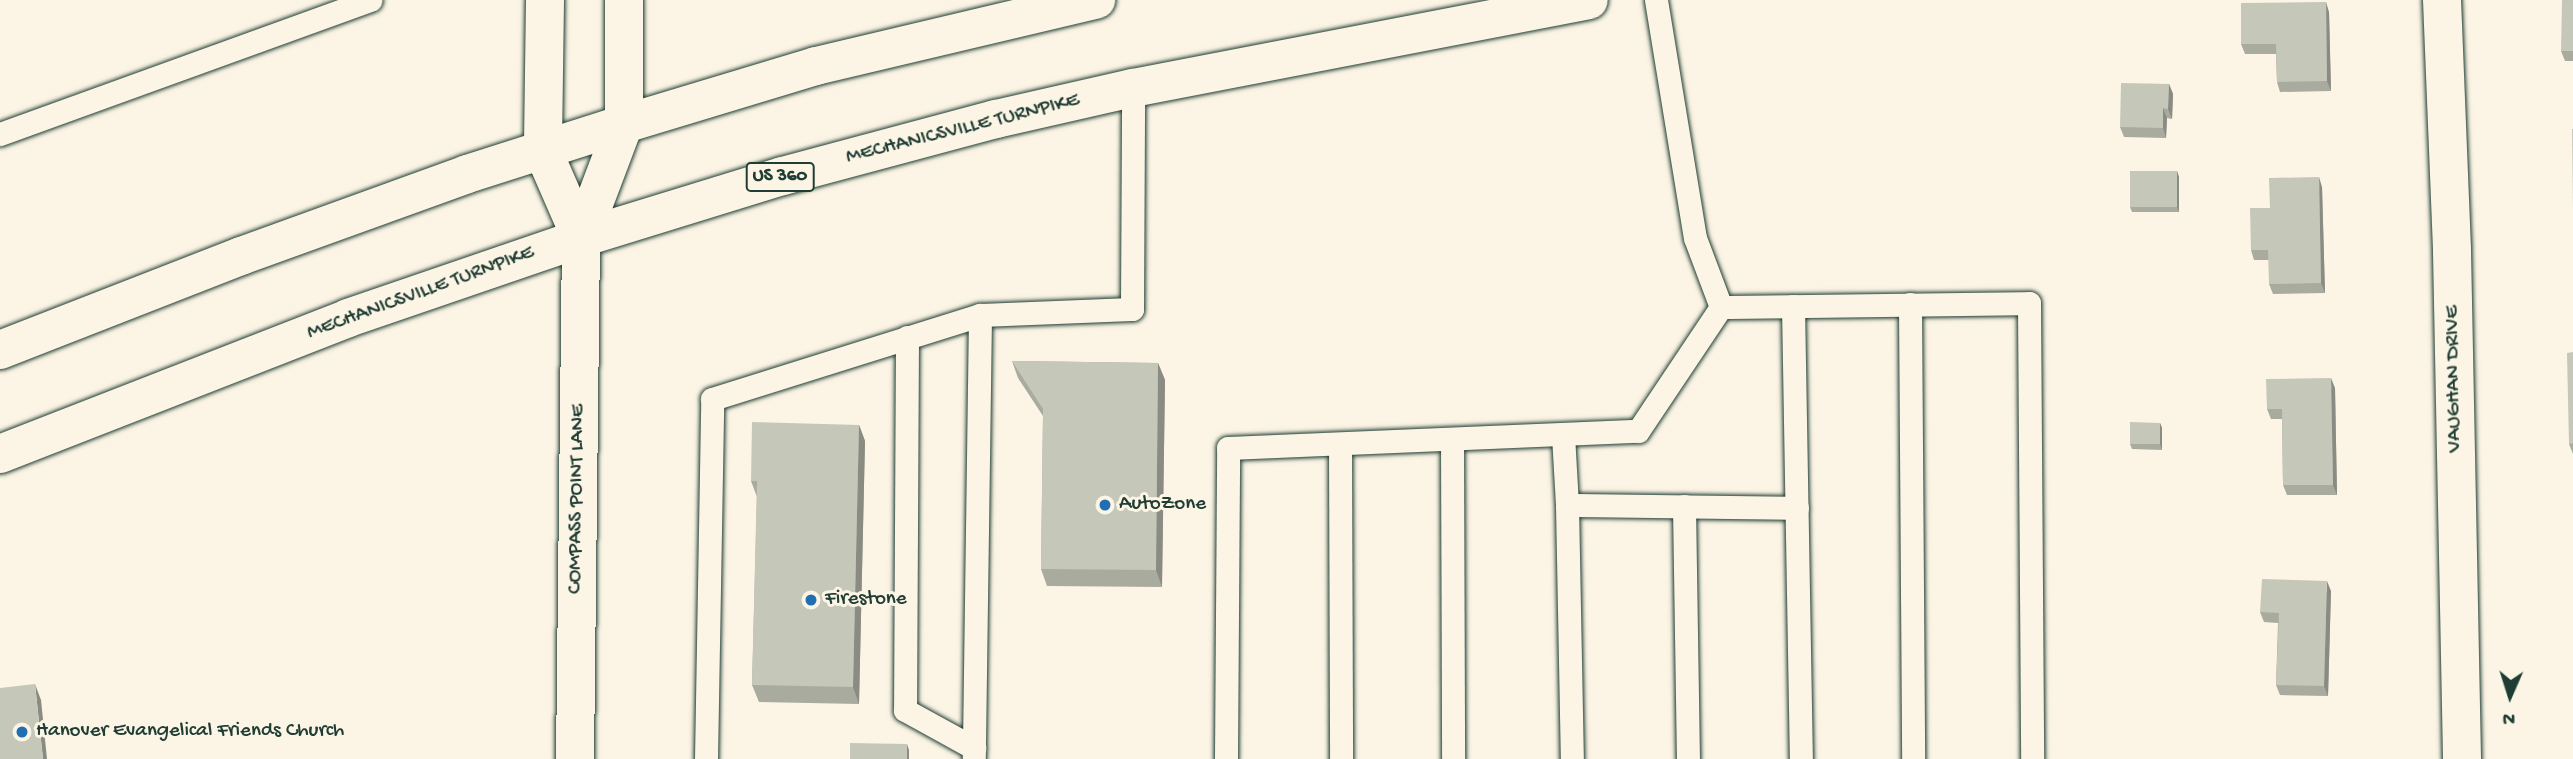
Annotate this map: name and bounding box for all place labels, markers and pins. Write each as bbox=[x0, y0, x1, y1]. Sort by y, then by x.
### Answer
place label: AutoZone bbox=[1119, 492, 1206, 518]
marker: AutoZone bbox=[1097, 497, 1113, 513]
place label: Firestone bbox=[825, 587, 907, 613]
marker: Firestone bbox=[803, 592, 819, 608]
place label: Hanover Evangelical Friends Church bbox=[36, 719, 344, 745]
marker: Hanover Evangelical Friends Church bbox=[14, 724, 30, 740]

